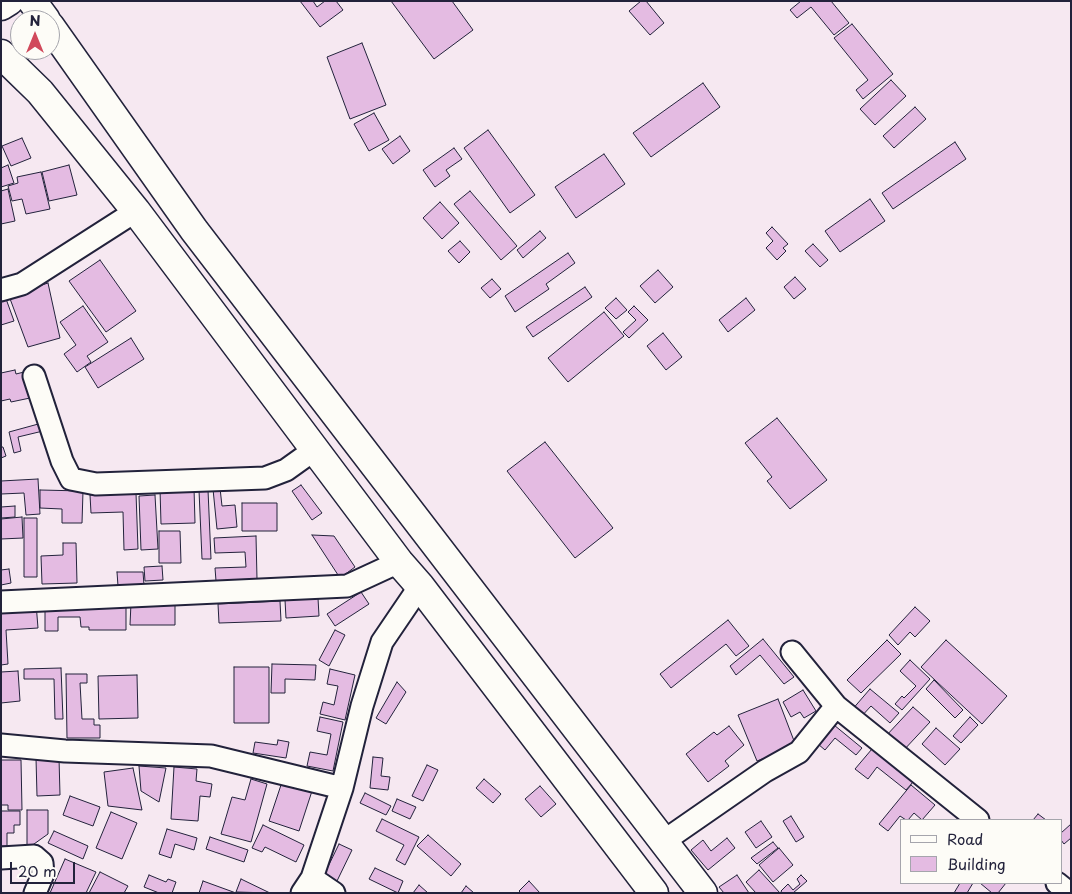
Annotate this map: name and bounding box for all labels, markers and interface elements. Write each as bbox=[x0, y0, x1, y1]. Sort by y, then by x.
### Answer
north arrow bbox=[10, 10, 60, 60]
text: N bbox=[29, 10, 41, 31]
legend bbox=[900, 819, 1062, 884]
text: Road bbox=[947, 827, 983, 850]
scale bar bbox=[12, 852, 78, 884]
text: Building bbox=[947, 852, 1006, 875]
text: 20 m bbox=[18, 859, 57, 882]

